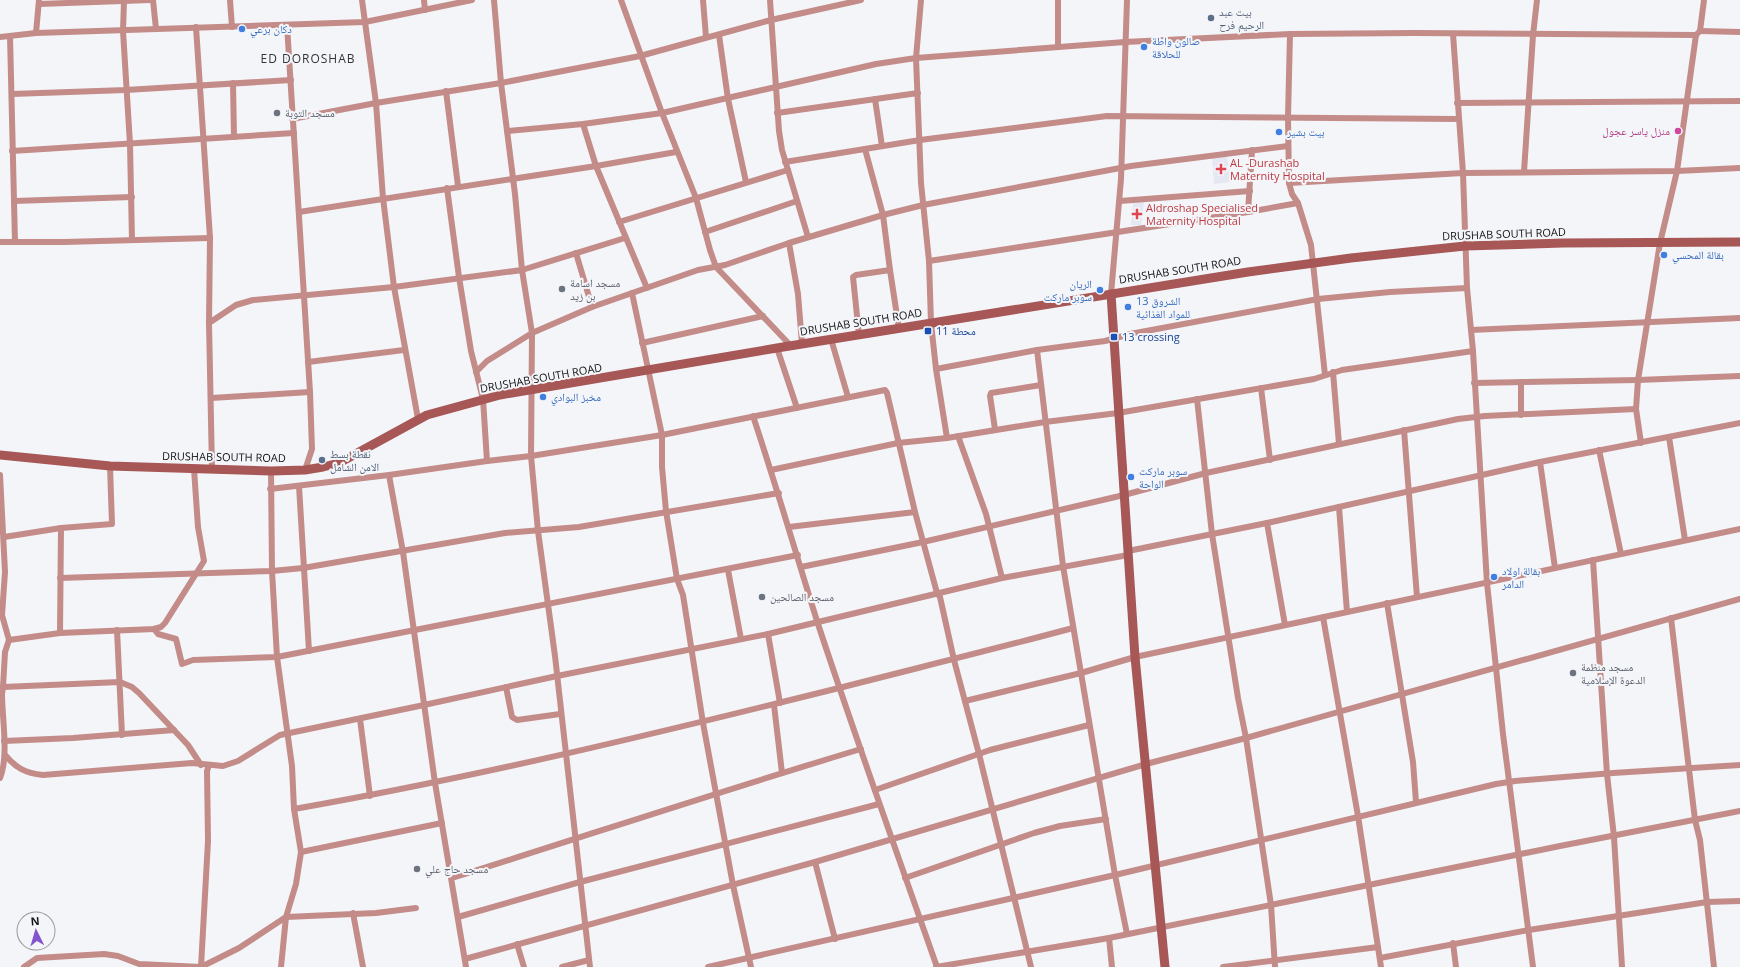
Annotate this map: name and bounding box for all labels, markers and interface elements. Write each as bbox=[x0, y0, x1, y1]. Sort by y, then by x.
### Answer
place label: بيت عبد الرحيم فرح bbox=[1219, 4, 1264, 33]
marker: بيت عبد الرحيم فرح bbox=[1206, 13, 1216, 23]
place label: دكان برعي bbox=[250, 21, 292, 38]
marker: دكان برعي bbox=[237, 24, 247, 34]
place label: صالون واطة للحلاقة bbox=[1152, 33, 1200, 61]
marker: صالون واطة للحلاقة bbox=[1139, 42, 1149, 52]
district label: ED DOROSHAB bbox=[260, 50, 356, 67]
place label: مسجد التوبة bbox=[285, 105, 335, 120]
marker: مسجد التوبة bbox=[272, 108, 282, 118]
place label: منزل ياسر عجول bbox=[1602, 123, 1670, 138]
place label: بيت بشير bbox=[1286, 124, 1325, 139]
marker: منزل ياسر عجول bbox=[1673, 126, 1683, 136]
marker: بيت بشير bbox=[1274, 127, 1284, 137]
place label: AL -Durashab Maternity Hospital bbox=[1230, 155, 1325, 183]
marker: AL -Durashab Maternity Hospital bbox=[1215, 163, 1227, 175]
place label: Aldroshap Specialised Maternity Hospital bbox=[1146, 200, 1258, 228]
marker: Aldroshap Specialised Maternity Hospital bbox=[1131, 208, 1143, 220]
street label: DRUSHAB SOUTH ROAD bbox=[1442, 224, 1566, 243]
place label: بقالة المحسي bbox=[1672, 247, 1724, 264]
marker: بقالة المحسي bbox=[1659, 250, 1669, 260]
street label: DRUSHAB SOUTH ROAD bbox=[1118, 252, 1242, 287]
place label: مسجد اسامة بن زيد bbox=[570, 275, 620, 303]
place label: الريان سوبر ماركت bbox=[1044, 276, 1092, 304]
marker: مسجد اسامة بن زيد bbox=[557, 284, 567, 294]
marker: الريان سوبر ماركت bbox=[1095, 285, 1105, 295]
place label: الشروق 13 للمواد الغذائية bbox=[1136, 293, 1190, 321]
marker: الشروق 13 للمواد الغذائية bbox=[1123, 302, 1133, 312]
street label: DRUSHAB SOUTH ROAD bbox=[799, 304, 923, 339]
place label: محطة 11 bbox=[936, 323, 976, 338]
marker: محطة 11 bbox=[923, 326, 933, 336]
place label: 13 crossing bbox=[1122, 329, 1180, 344]
marker: 13 crossing bbox=[1109, 332, 1119, 342]
street label: DRUSHAB SOUTH ROAD bbox=[479, 359, 603, 396]
place label: مخبز البوادي bbox=[551, 389, 601, 406]
marker: مخبز البوادي bbox=[538, 392, 548, 402]
place label: نقطة بسط الامن الشامل bbox=[330, 446, 379, 474]
street label: DRUSHAB SOUTH ROAD bbox=[162, 448, 286, 465]
marker: نقطة بسط الامن الشامل bbox=[317, 455, 327, 465]
place label: سوبر ماركت الواحة bbox=[1139, 463, 1187, 491]
marker: سوبر ماركت الواحة bbox=[1126, 472, 1136, 482]
place label: بقالة اولاد الدامر bbox=[1501, 563, 1540, 591]
marker: بقالة اولاد الدامر bbox=[1489, 572, 1499, 582]
place label: مسجد الصالحين bbox=[770, 589, 834, 604]
marker: مسجد الصالحين bbox=[757, 592, 767, 602]
place label: مسجد منظمة الدعوة الإسلامية bbox=[1581, 659, 1645, 687]
marker: مسجد منظمة الدعوة الإسلامية bbox=[1568, 668, 1578, 678]
place label: مسجد حاج علي bbox=[425, 861, 488, 878]
marker: مسجد حاج علي bbox=[412, 864, 422, 874]
north arrow bbox=[16, 911, 56, 951]
text: N bbox=[30, 913, 40, 928]

